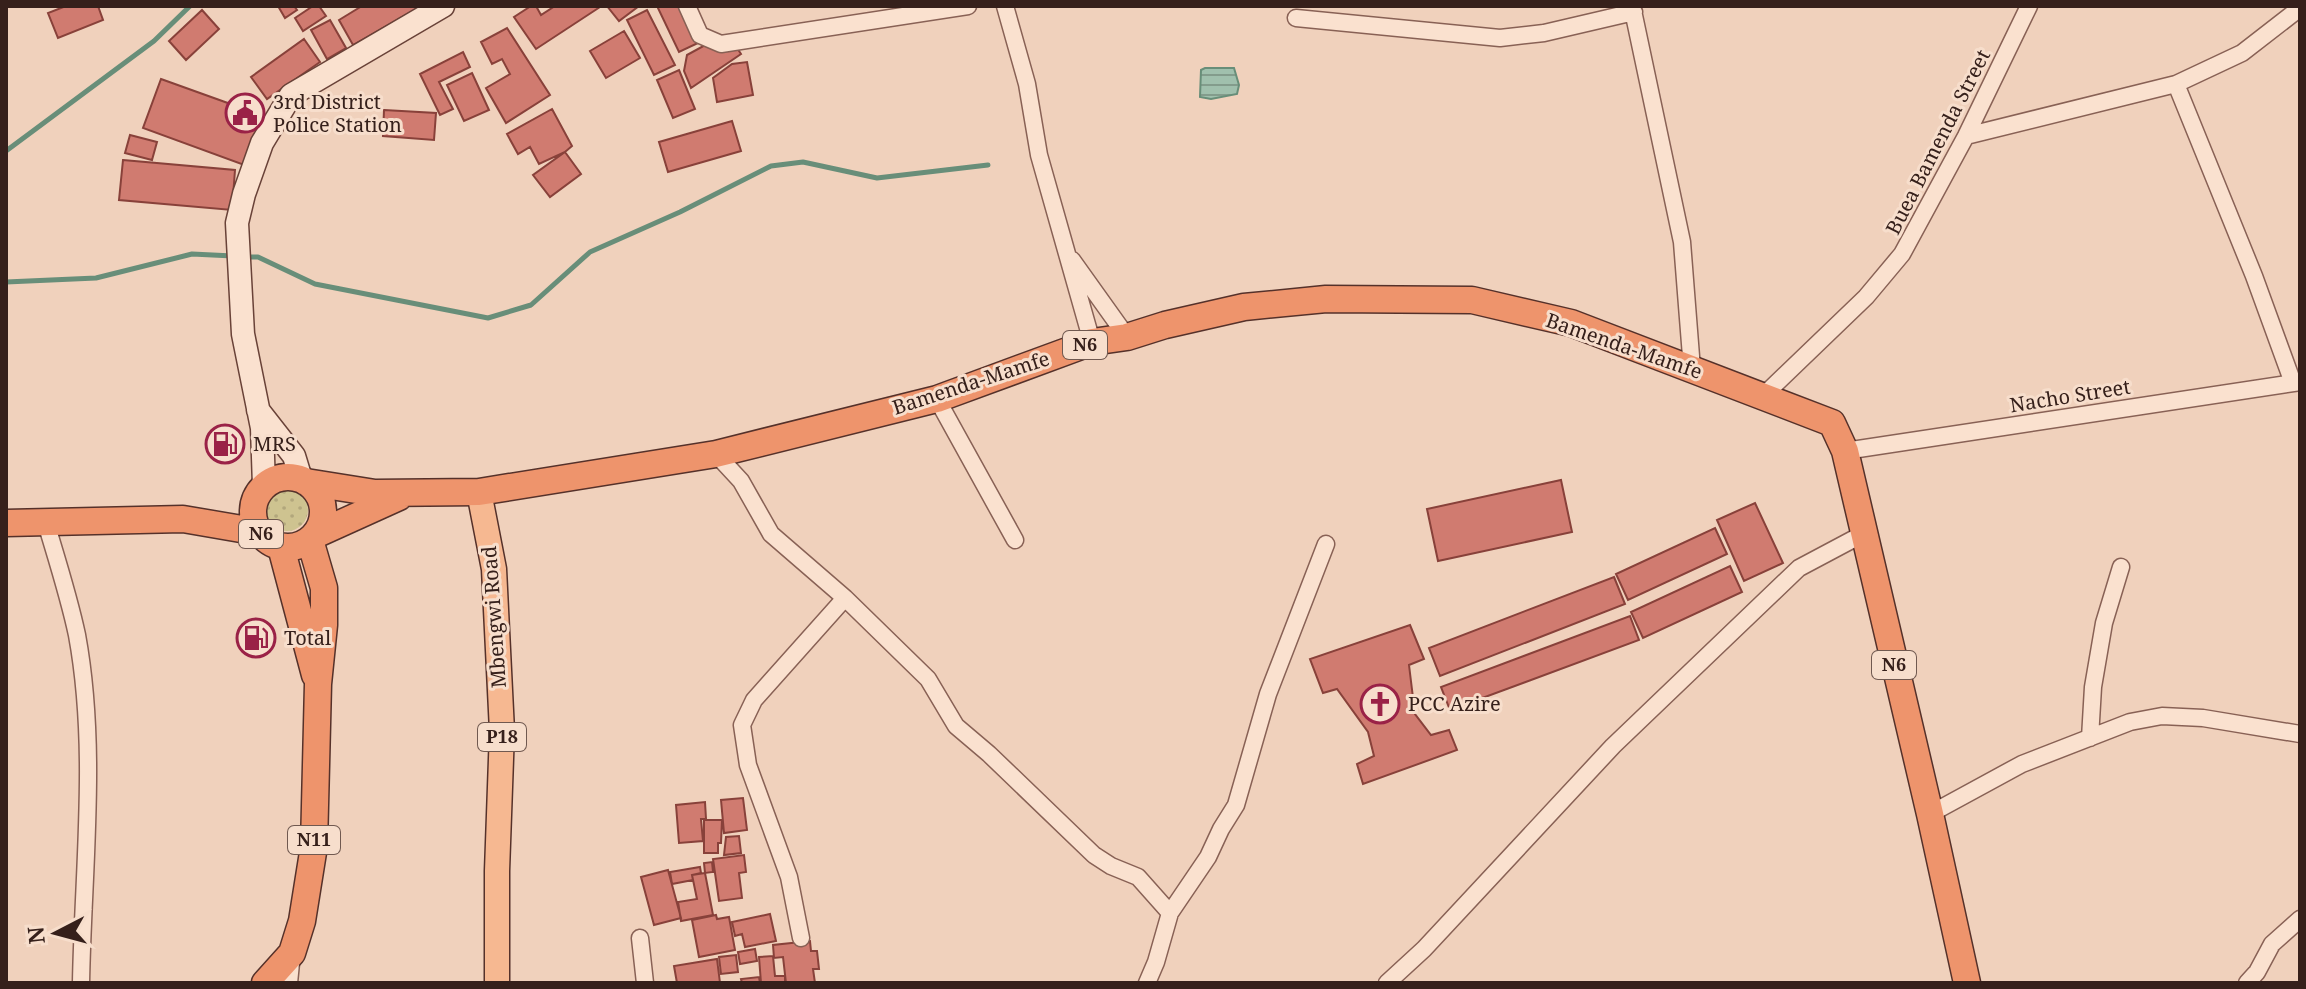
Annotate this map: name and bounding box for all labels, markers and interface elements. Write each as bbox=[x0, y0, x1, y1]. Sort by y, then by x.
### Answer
street label: Buea Bamenda Street bbox=[1879, 45, 1996, 239]
place label: 3rd District Police Station bbox=[273, 88, 402, 138]
public building icon: 3rd District Police Station bbox=[224, 92, 266, 134]
street label: Bamenda-Mamfe bbox=[1542, 306, 1706, 385]
road number: N6 bbox=[1063, 331, 1107, 359]
street label: Bamenda-Mamfe bbox=[889, 344, 1053, 421]
street label: Nacho Street bbox=[2008, 373, 2132, 418]
fuel station icon: MRS bbox=[204, 423, 246, 465]
place label: MRS bbox=[253, 430, 296, 457]
road number: N6 bbox=[239, 520, 283, 548]
street label: Mbengwi Road bbox=[475, 545, 512, 689]
fuel station icon: Total bbox=[235, 617, 277, 659]
place label: Total bbox=[284, 624, 331, 651]
road number: N6 bbox=[1872, 651, 1916, 679]
church icon: PCC Azire bbox=[1359, 683, 1401, 725]
place label: PCC Azire bbox=[1408, 690, 1501, 717]
road number: P18 bbox=[478, 723, 526, 751]
road number: N11 bbox=[288, 826, 340, 854]
north arrow bbox=[16, 893, 96, 973]
text: N bbox=[19, 925, 51, 945]

